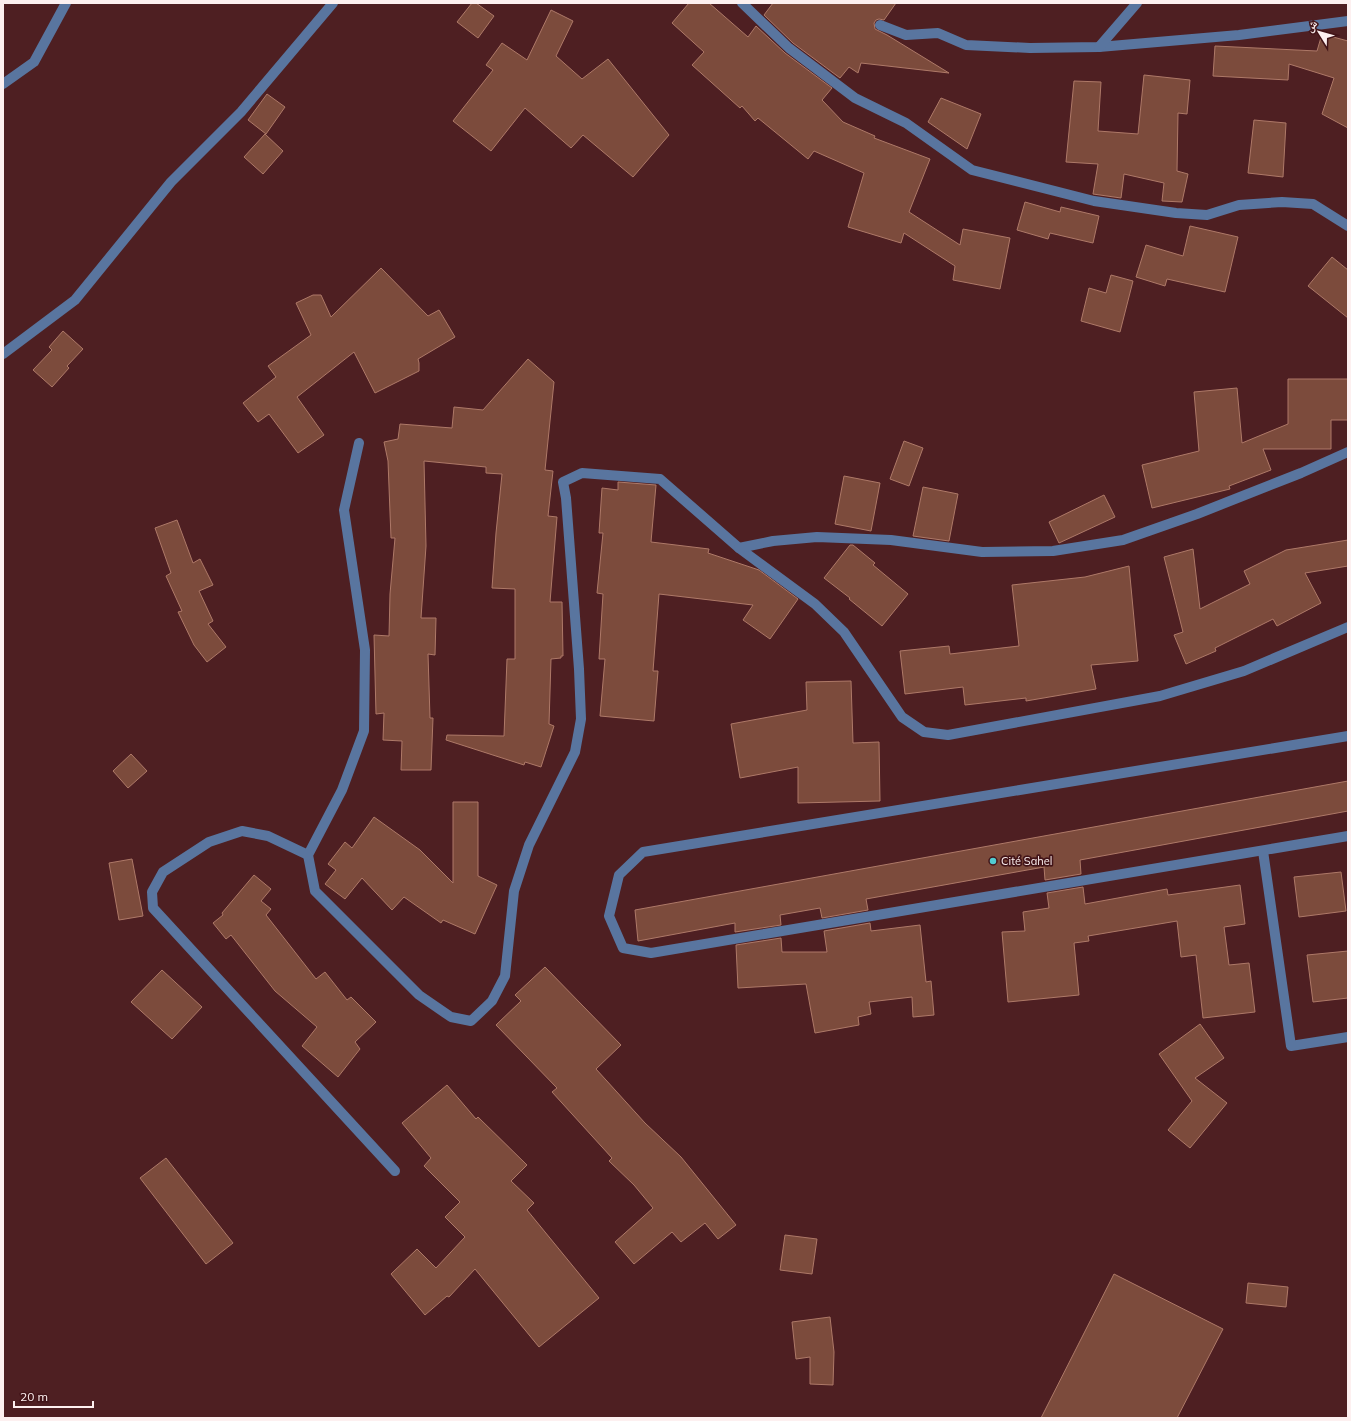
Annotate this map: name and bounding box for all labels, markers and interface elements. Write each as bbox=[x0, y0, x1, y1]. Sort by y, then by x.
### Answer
north arrow bbox=[1299, 12, 1339, 52]
text: ش bbox=[1302, 17, 1321, 35]
place label: Cité Sahel bbox=[1001, 854, 1052, 868]
marker: Cité Sahel bbox=[988, 856, 998, 866]
scale bar bbox=[14, 1383, 93, 1409]
text: 20 m bbox=[20, 1389, 48, 1404]

